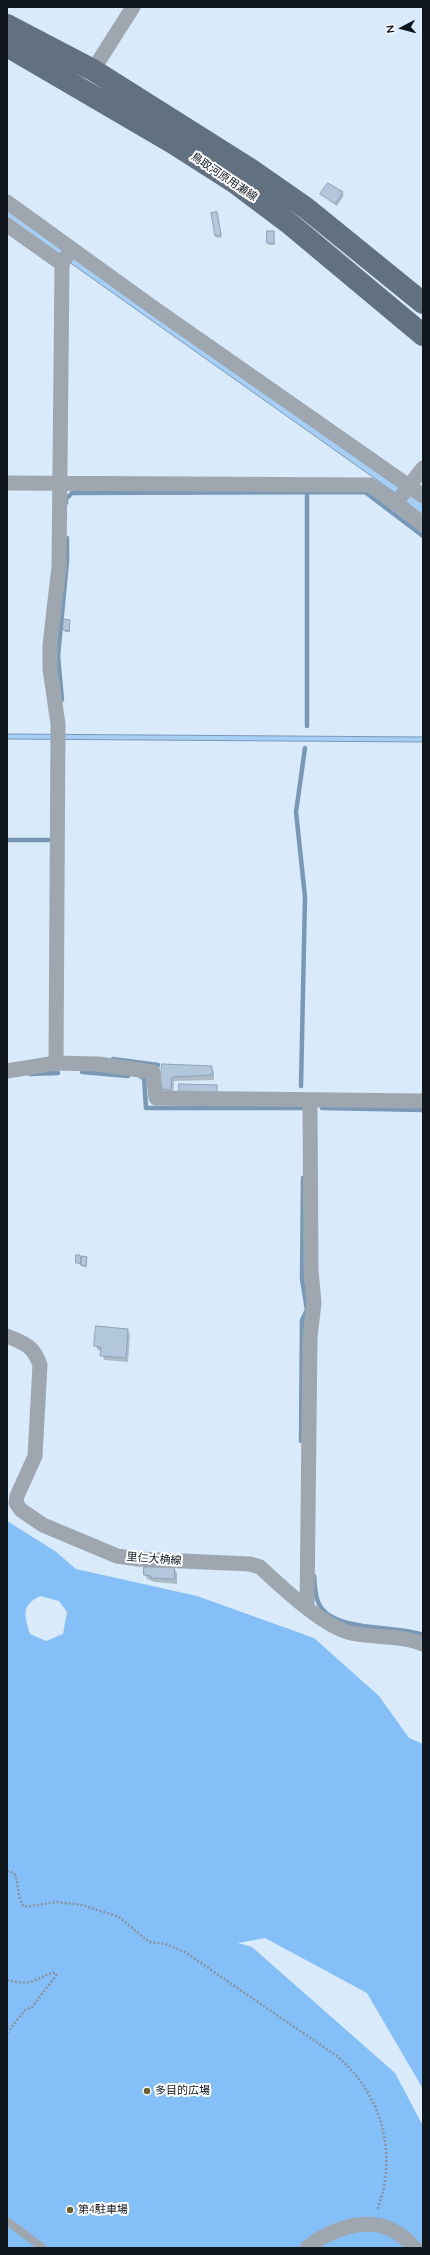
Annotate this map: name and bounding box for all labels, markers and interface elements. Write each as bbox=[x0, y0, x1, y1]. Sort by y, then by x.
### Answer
north arrow bbox=[382, 8, 422, 48]
text: N bbox=[383, 24, 397, 34]
street label: 鳥取河原用瀬線 bbox=[188, 150, 260, 204]
street label: 里仁大桷線 bbox=[126, 1550, 182, 1568]
place label: 多目的広場 bbox=[155, 2084, 210, 2098]
marker: 多目的広場 bbox=[142, 2086, 152, 2096]
place label: 第4駐車場 bbox=[78, 2203, 128, 2217]
marker: 第4駐車場 bbox=[65, 2205, 75, 2215]

